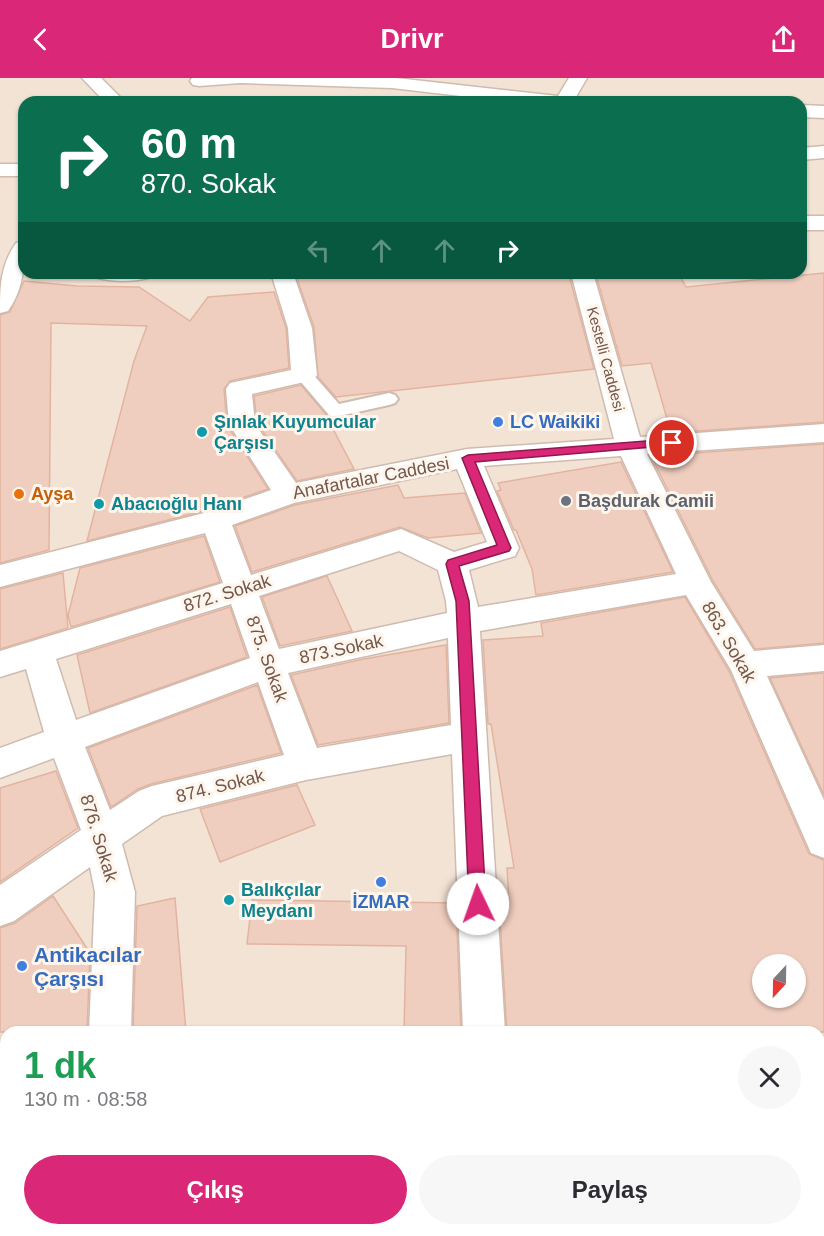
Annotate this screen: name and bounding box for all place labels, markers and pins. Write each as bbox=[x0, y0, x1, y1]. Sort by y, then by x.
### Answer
place label: Şınlak Kuyumcular Çarşısı bbox=[214, 412, 376, 453]
place label: LC Waikiki bbox=[510, 412, 600, 432]
marker: LC Waikiki bbox=[491, 415, 505, 429]
pin bbox=[646, 417, 697, 468]
marker: Şınlak Kuyumcular Çarşısı bbox=[195, 425, 209, 439]
place label: Ayşa bbox=[31, 484, 74, 504]
marker: Ayşa bbox=[12, 487, 26, 501]
place label: Başdurak Camii bbox=[578, 491, 714, 511]
place label: Abacıoğlu Hanı bbox=[111, 494, 242, 514]
marker: Başdurak Camii bbox=[559, 494, 573, 508]
marker: Abacıoğlu Hanı bbox=[92, 497, 106, 511]
marker: İZMAR bbox=[374, 875, 388, 889]
place label: Balıkçılar Meydanı bbox=[241, 880, 321, 921]
place label: İZMAR bbox=[353, 892, 410, 912]
marker: Balıkçılar Meydanı bbox=[222, 893, 236, 907]
place label: Antikacılar Çarşısı bbox=[34, 943, 141, 990]
marker: Antikacılar Çarşısı bbox=[15, 959, 29, 973]

